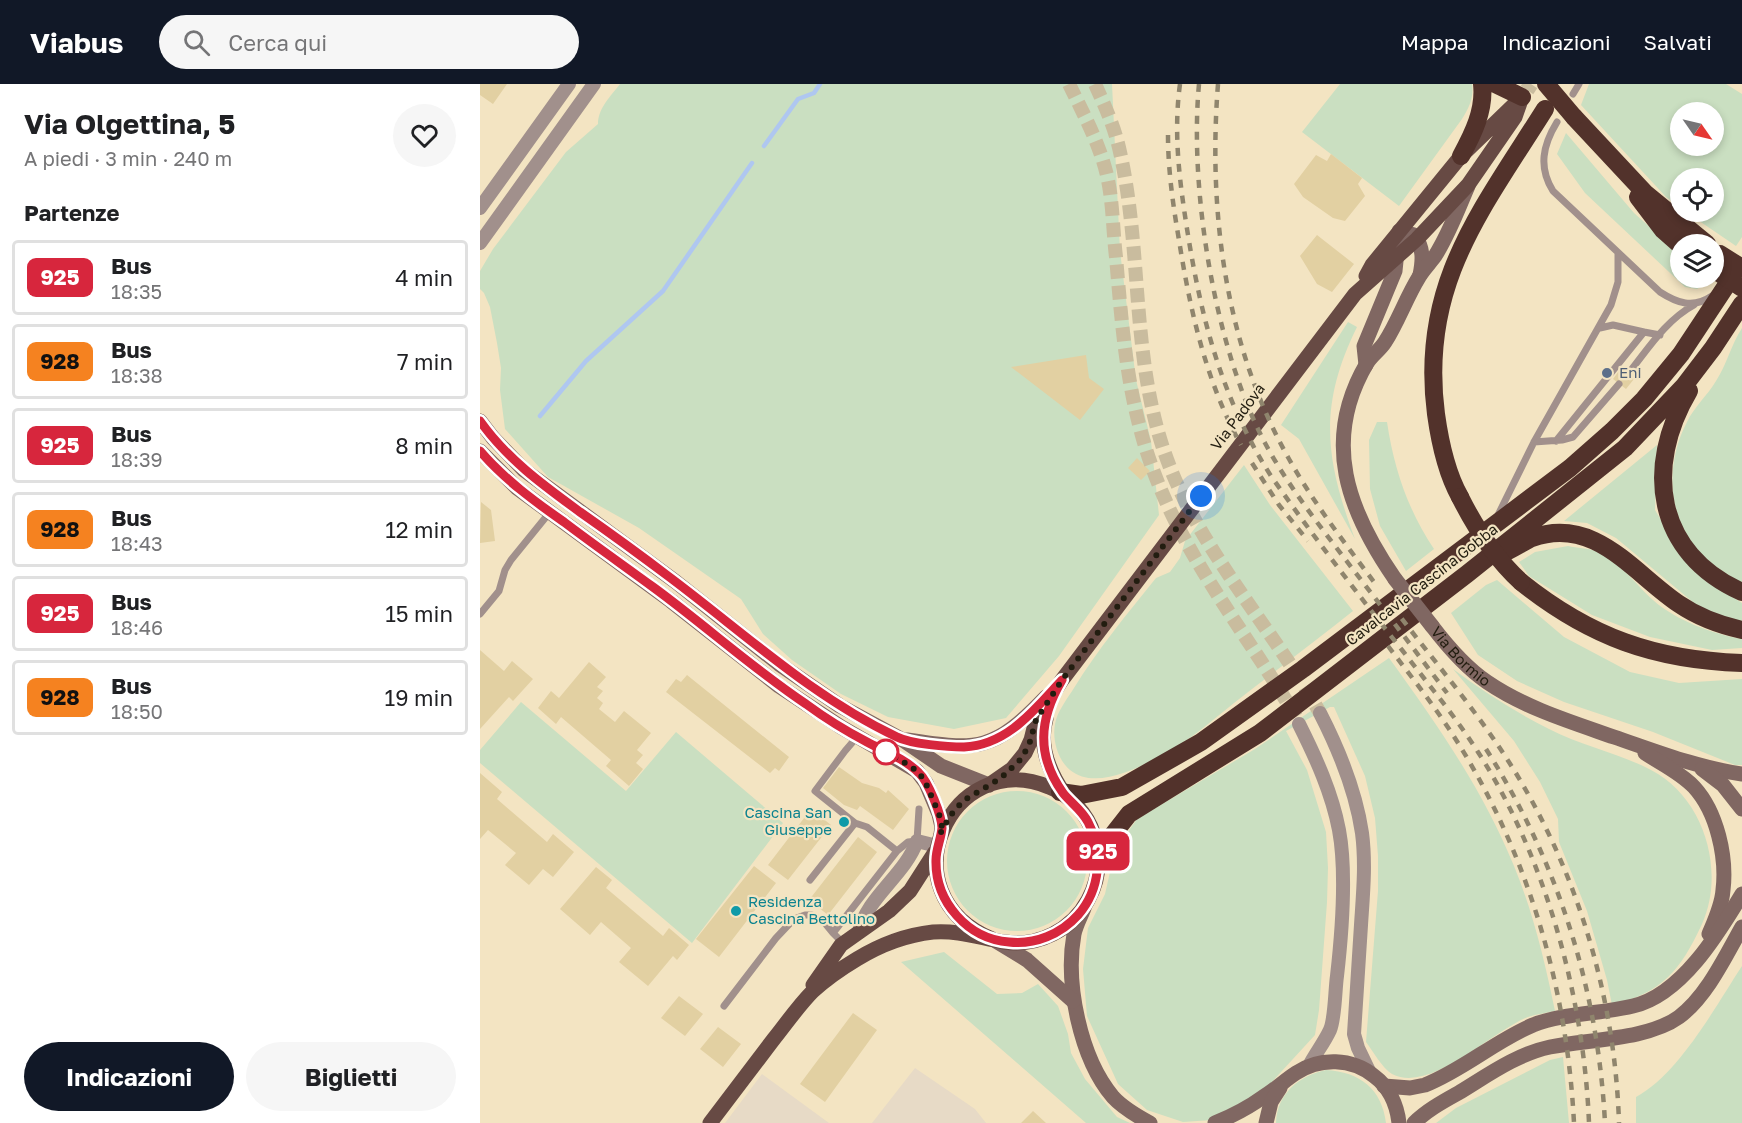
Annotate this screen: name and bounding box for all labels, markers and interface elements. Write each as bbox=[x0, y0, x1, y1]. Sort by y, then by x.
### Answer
search box bbox=[159, 15, 579, 69]
text: Viabus bbox=[30, 26, 123, 59]
icon: search bbox=[180, 26, 213, 59]
text: Cerca qui bbox=[228, 29, 327, 56]
text: Mappa bbox=[1401, 29, 1469, 55]
text: Indicazioni bbox=[1502, 29, 1611, 55]
text: Salvati bbox=[1644, 29, 1712, 55]
north arrow bbox=[1670, 102, 1724, 156]
map controls bbox=[1670, 102, 1724, 288]
button: heart bbox=[393, 104, 456, 167]
text: Via Olgettina, 5 bbox=[24, 107, 235, 140]
text: A piedi · 3 min · 240 m bbox=[24, 146, 232, 170]
button: locate bbox=[1670, 168, 1724, 222]
text: Partenze bbox=[24, 199, 119, 226]
button: layers bbox=[1670, 234, 1724, 288]
text: Bus bbox=[111, 252, 152, 279]
text: 925 bbox=[41, 264, 79, 290]
text: 4 min bbox=[395, 264, 453, 291]
text: 18:35 bbox=[111, 279, 162, 303]
text: Bus bbox=[111, 336, 152, 363]
text: 928 bbox=[40, 348, 80, 374]
text: 7 min bbox=[397, 348, 453, 375]
text: 18:38 bbox=[111, 363, 163, 387]
place label: Eni bbox=[1619, 363, 1641, 381]
marker: Eni bbox=[1600, 366, 1614, 380]
street label: Via Padova bbox=[1206, 380, 1268, 453]
text: Bus bbox=[111, 420, 152, 447]
text: 925 bbox=[41, 432, 79, 458]
text: 8 min bbox=[395, 432, 453, 459]
text: 18:39 bbox=[111, 447, 163, 471]
your location bbox=[1186, 481, 1216, 511]
text: Bus bbox=[111, 504, 152, 531]
text: 928 bbox=[40, 516, 80, 542]
text: 12 min bbox=[385, 516, 453, 543]
street label: Cavalcavia Cascina Gobba bbox=[1342, 519, 1501, 649]
text: 18:43 bbox=[111, 531, 163, 555]
text: Bus bbox=[111, 588, 152, 615]
text: 925 bbox=[41, 600, 79, 626]
text: 15 min bbox=[385, 600, 453, 627]
text: 18:46 bbox=[111, 615, 163, 639]
street label: Via Bormio bbox=[1428, 622, 1494, 690]
text: Bus bbox=[111, 672, 152, 699]
text: 928 bbox=[40, 684, 80, 710]
text: 19 min bbox=[385, 684, 453, 711]
text: 18:50 bbox=[111, 699, 163, 723]
unlabelled marker bbox=[873, 739, 899, 765]
place label: Cascina San Giuseppe bbox=[744, 803, 832, 838]
marker: Cascina San Giuseppe bbox=[837, 815, 851, 829]
line badge: 925 bbox=[1064, 832, 1132, 870]
text: 925 bbox=[1079, 838, 1117, 864]
place label: Residenza Cascina Bettolino bbox=[748, 892, 875, 927]
marker: Residenza Cascina Bettolino bbox=[729, 904, 743, 918]
button: Indicazioni bbox=[24, 1042, 234, 1111]
button: Biglietti bbox=[246, 1042, 456, 1111]

